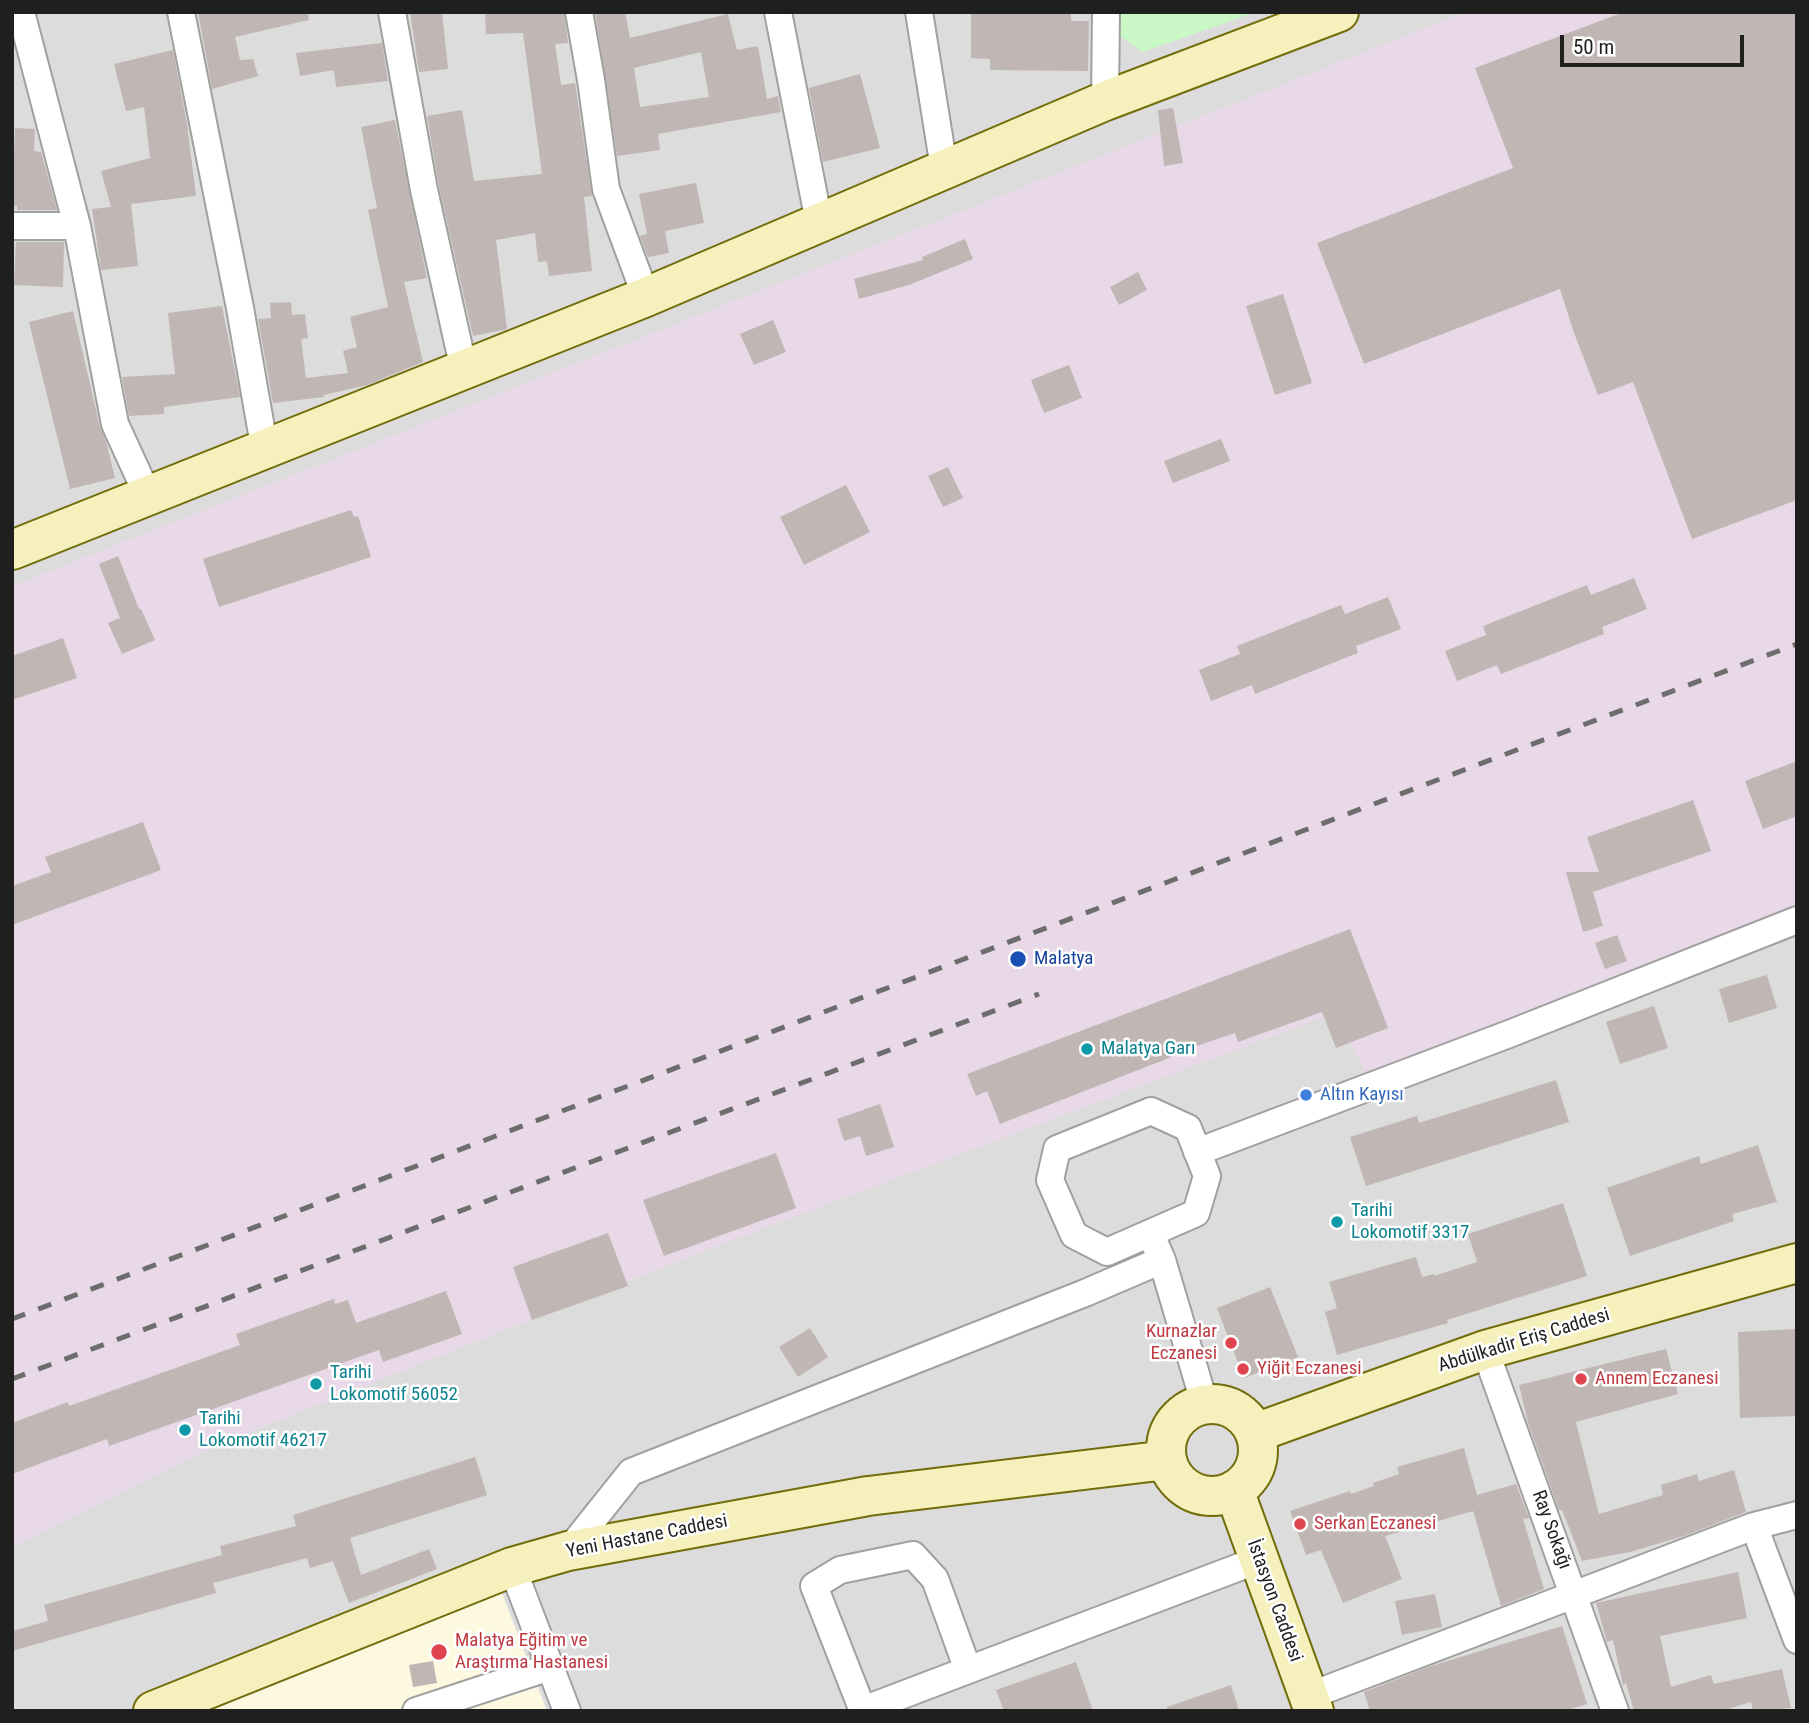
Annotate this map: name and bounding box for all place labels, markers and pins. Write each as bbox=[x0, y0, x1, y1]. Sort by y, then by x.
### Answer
place label: Malatya bbox=[1034, 948, 1093, 970]
marker: Malatya bbox=[1008, 949, 1028, 969]
place label: Malatya Garı bbox=[1101, 1038, 1195, 1060]
marker: Malatya Garı bbox=[1079, 1041, 1095, 1057]
place label: Altın Kayısı bbox=[1320, 1084, 1404, 1106]
marker: Altın Kayısı bbox=[1298, 1087, 1314, 1103]
place label: Tarihi Lokomotif 3317 bbox=[1351, 1200, 1469, 1244]
marker: Tarihi Lokomotif 3317 bbox=[1329, 1214, 1345, 1230]
place label: Kurnazlar Eczanesi bbox=[1146, 1321, 1217, 1365]
marker: Kurnazlar Eczanesi bbox=[1223, 1335, 1239, 1351]
place label: Yiğit Eczanesi bbox=[1257, 1358, 1362, 1380]
marker: Yiğit Eczanesi bbox=[1235, 1361, 1251, 1377]
place label: Tarihi Lokomotif 56052 bbox=[330, 1362, 458, 1406]
place label: Annem Eczanesi bbox=[1595, 1368, 1719, 1390]
marker: Annem Eczanesi bbox=[1573, 1371, 1589, 1387]
marker: Tarihi Lokomotif 56052 bbox=[308, 1376, 324, 1392]
place label: Tarihi Lokomotif 46217 bbox=[199, 1408, 327, 1452]
marker: Tarihi Lokomotif 46217 bbox=[177, 1422, 193, 1438]
place label: Serkan Eczanesi bbox=[1314, 1513, 1436, 1535]
marker: Serkan Eczanesi bbox=[1292, 1516, 1308, 1532]
place label: Malatya Eğitim ve Araştırma Hastanesi bbox=[455, 1630, 608, 1674]
marker: Malatya Eğitim ve Araştırma Hastanesi bbox=[429, 1642, 449, 1662]

